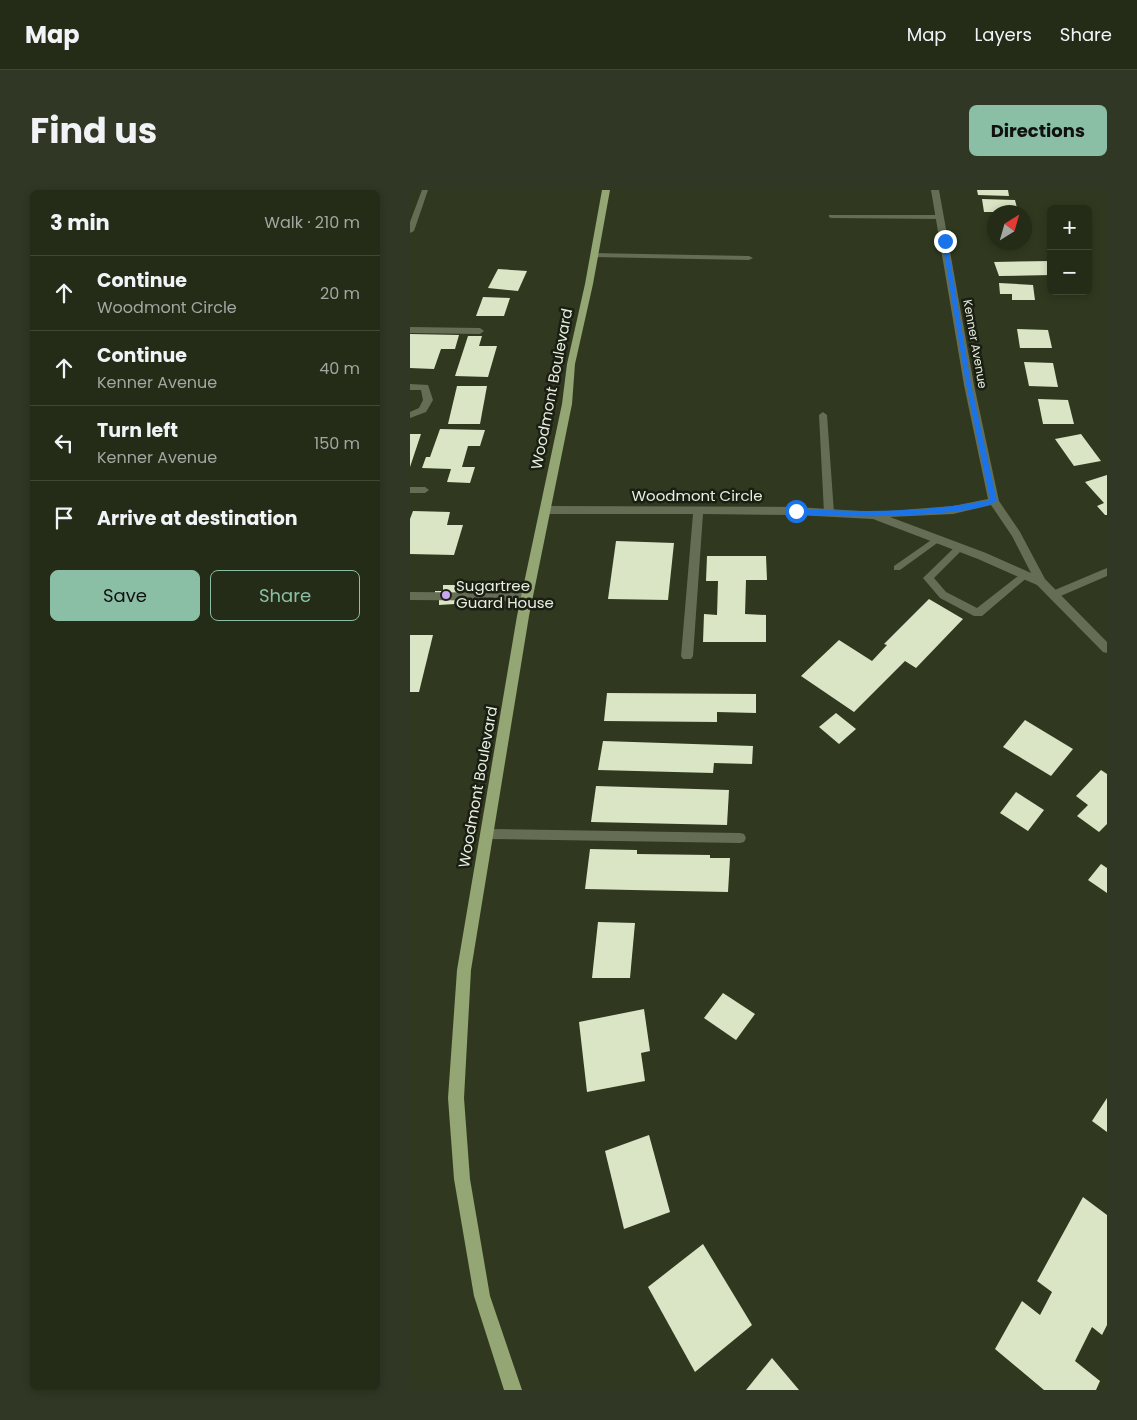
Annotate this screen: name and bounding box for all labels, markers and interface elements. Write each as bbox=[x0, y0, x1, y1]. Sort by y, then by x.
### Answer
text: Map bbox=[25, 18, 80, 51]
text: Map bbox=[907, 22, 947, 47]
text: Layers bbox=[975, 22, 1032, 47]
text: Share bbox=[1060, 22, 1112, 47]
button: Directions bbox=[969, 105, 1107, 156]
text: Find us bbox=[30, 106, 157, 155]
north arrow bbox=[987, 205, 1032, 250]
map controls bbox=[1047, 205, 1092, 295]
button: + bbox=[1047, 205, 1092, 250]
text: 3 min bbox=[50, 208, 110, 237]
text: Walk · 210 m bbox=[264, 211, 360, 234]
route end bbox=[934, 230, 957, 253]
button: − bbox=[1047, 250, 1092, 295]
text: Continue bbox=[97, 267, 187, 294]
icon: ahead bbox=[50, 279, 78, 307]
text: 20 m bbox=[320, 282, 360, 305]
text: Woodmont Circle bbox=[97, 296, 237, 319]
street label: Kenner Avenue bbox=[959, 298, 992, 390]
street label: Woodmont Boulevard bbox=[526, 307, 577, 471]
text: Continue bbox=[97, 342, 187, 369]
icon: ahead bbox=[50, 354, 78, 382]
text: 40 m bbox=[319, 357, 360, 380]
text: Kenner Avenue bbox=[97, 371, 217, 394]
text: Turn left bbox=[97, 417, 178, 444]
icon: left bbox=[50, 429, 78, 457]
text: 150 m bbox=[314, 432, 360, 455]
text: Kenner Avenue bbox=[97, 446, 217, 469]
street label: Woodmont Circle bbox=[631, 485, 763, 506]
route start bbox=[785, 500, 808, 523]
icon: arrive bbox=[50, 504, 78, 532]
text: Arrive at destination bbox=[97, 505, 298, 532]
button: Save bbox=[50, 570, 200, 621]
button: Share bbox=[210, 570, 360, 621]
place label: Sugartree Guard House bbox=[456, 575, 554, 613]
marker: Sugartree Guard House bbox=[440, 589, 452, 601]
street label: Woodmont Boulevard bbox=[453, 704, 502, 869]

